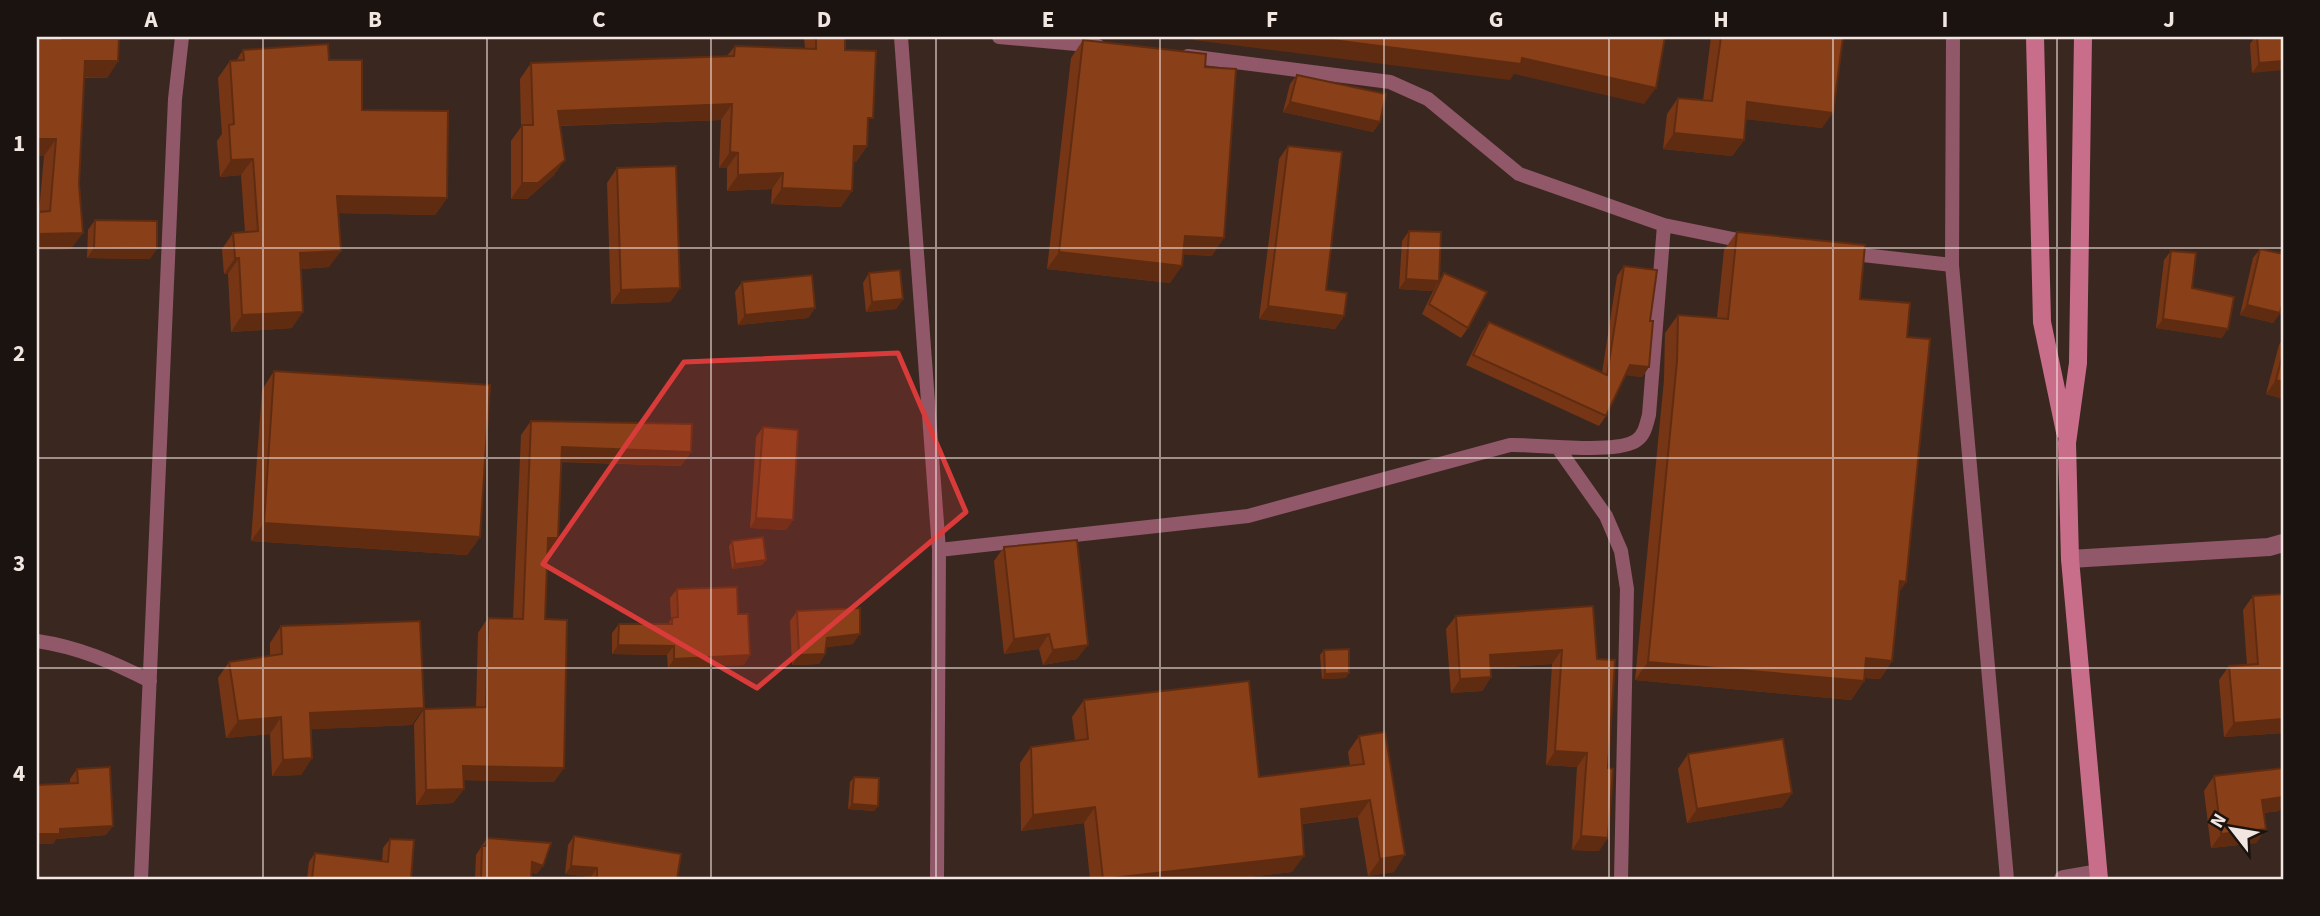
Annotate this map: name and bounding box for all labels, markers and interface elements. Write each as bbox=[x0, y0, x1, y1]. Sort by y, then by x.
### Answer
text: A bbox=[143, 3, 158, 36]
text: B bbox=[368, 3, 382, 36]
text: C bbox=[592, 3, 606, 36]
text: D bbox=[817, 3, 831, 36]
text: E bbox=[1042, 3, 1054, 36]
text: F bbox=[1266, 3, 1278, 36]
text: G bbox=[1489, 3, 1503, 36]
text: H bbox=[1713, 3, 1729, 36]
text: I bbox=[1942, 3, 1948, 36]
text: J bbox=[2163, 3, 2175, 36]
text: 1 bbox=[13, 127, 25, 160]
text: 2 bbox=[13, 337, 25, 370]
text: 3 bbox=[13, 547, 25, 580]
text: 4 bbox=[13, 757, 25, 790]
north arrow bbox=[2198, 794, 2268, 864]
text: N bbox=[2204, 809, 2234, 833]

